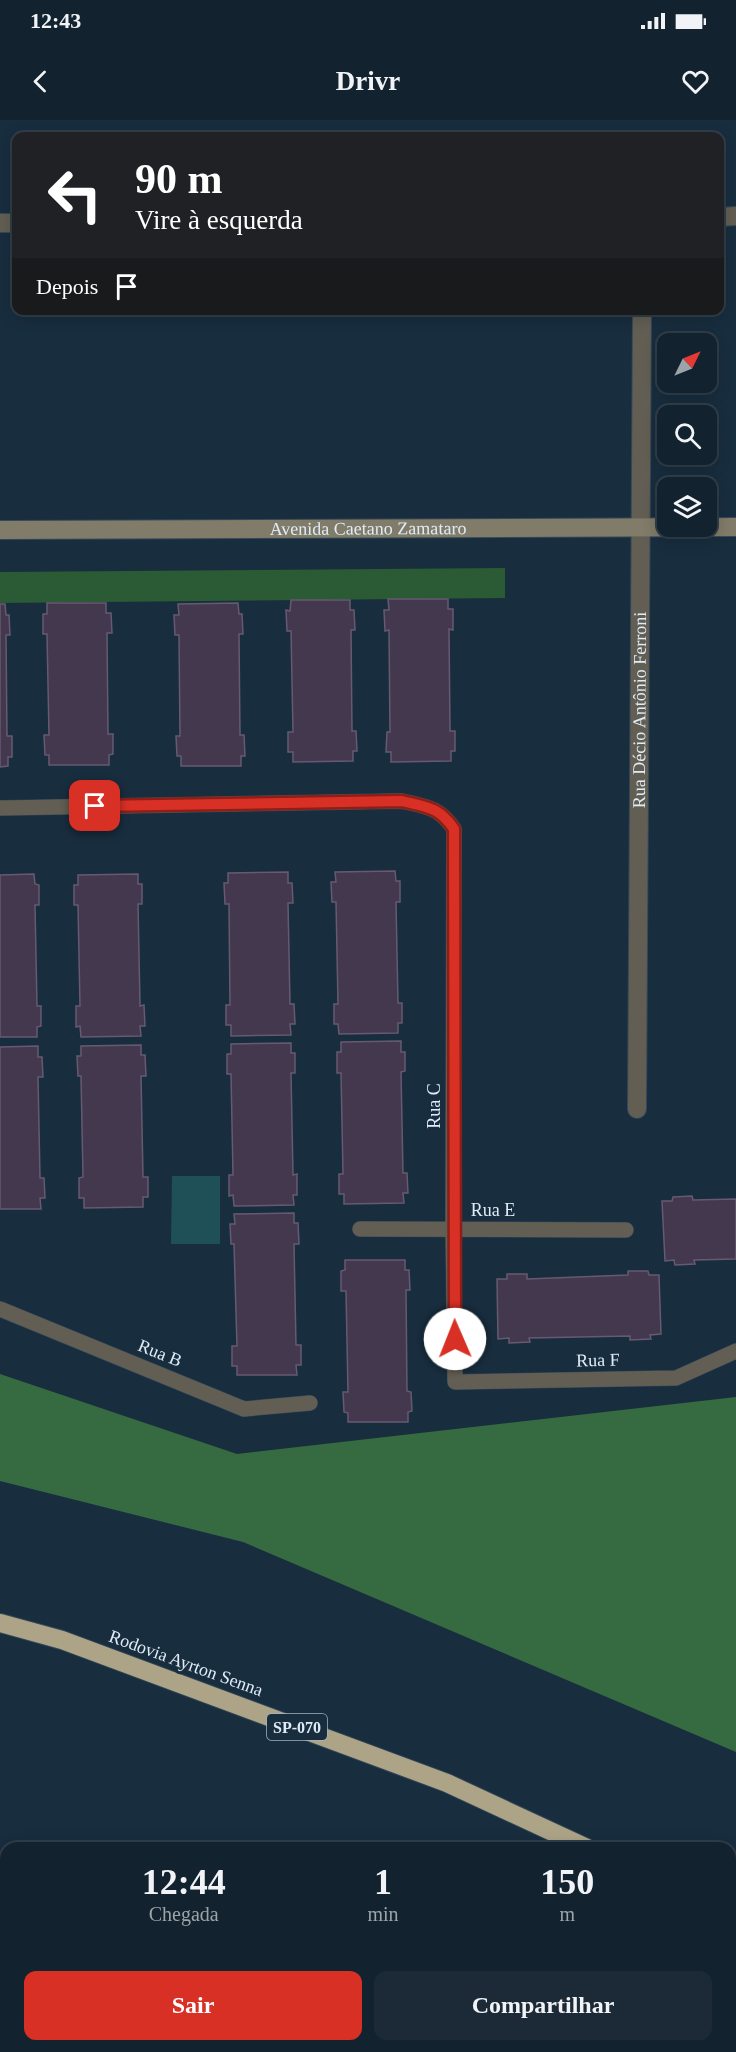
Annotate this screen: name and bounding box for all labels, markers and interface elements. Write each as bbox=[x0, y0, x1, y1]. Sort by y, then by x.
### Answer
text: 12:43 bbox=[30, 8, 81, 33]
icon: back bbox=[24, 65, 57, 98]
icon: heart bbox=[679, 65, 712, 98]
text: Drivr bbox=[336, 66, 400, 96]
icon: left bbox=[36, 156, 114, 234]
text: 90 m bbox=[135, 156, 223, 202]
text: Vire à esquerda bbox=[135, 205, 303, 235]
icon: arrive bbox=[110, 270, 143, 303]
text: Depois bbox=[36, 274, 98, 299]
north arrow bbox=[657, 333, 717, 393]
map controls bbox=[657, 333, 717, 537]
button: search bbox=[657, 405, 717, 465]
button: layers bbox=[657, 477, 717, 537]
street label: Avenida Caetano Zamataro bbox=[270, 518, 466, 539]
street label: Rua Décio Antônio Ferroni bbox=[629, 612, 650, 808]
pin bbox=[69, 780, 120, 831]
icon: arrive bbox=[78, 789, 111, 822]
street label: Rua C bbox=[424, 1083, 444, 1129]
street label: Rua E bbox=[471, 1200, 515, 1220]
position arrow bbox=[423, 1307, 487, 1371]
street label: Rua B bbox=[135, 1335, 185, 1371]
street label: Rua F bbox=[576, 1350, 620, 1370]
street label: Rodovia Ayrton Senna bbox=[106, 1626, 266, 1700]
road number: SP-070 bbox=[267, 1714, 327, 1740]
text: 12:44 bbox=[142, 1862, 226, 1902]
text: 1 bbox=[374, 1862, 392, 1902]
text: 150 bbox=[540, 1862, 594, 1902]
text: Chegada bbox=[149, 1903, 219, 1925]
text: min bbox=[367, 1903, 399, 1925]
text: m bbox=[560, 1903, 575, 1925]
button: Sair bbox=[24, 1971, 362, 2040]
button: Compartilhar bbox=[374, 1971, 712, 2040]

